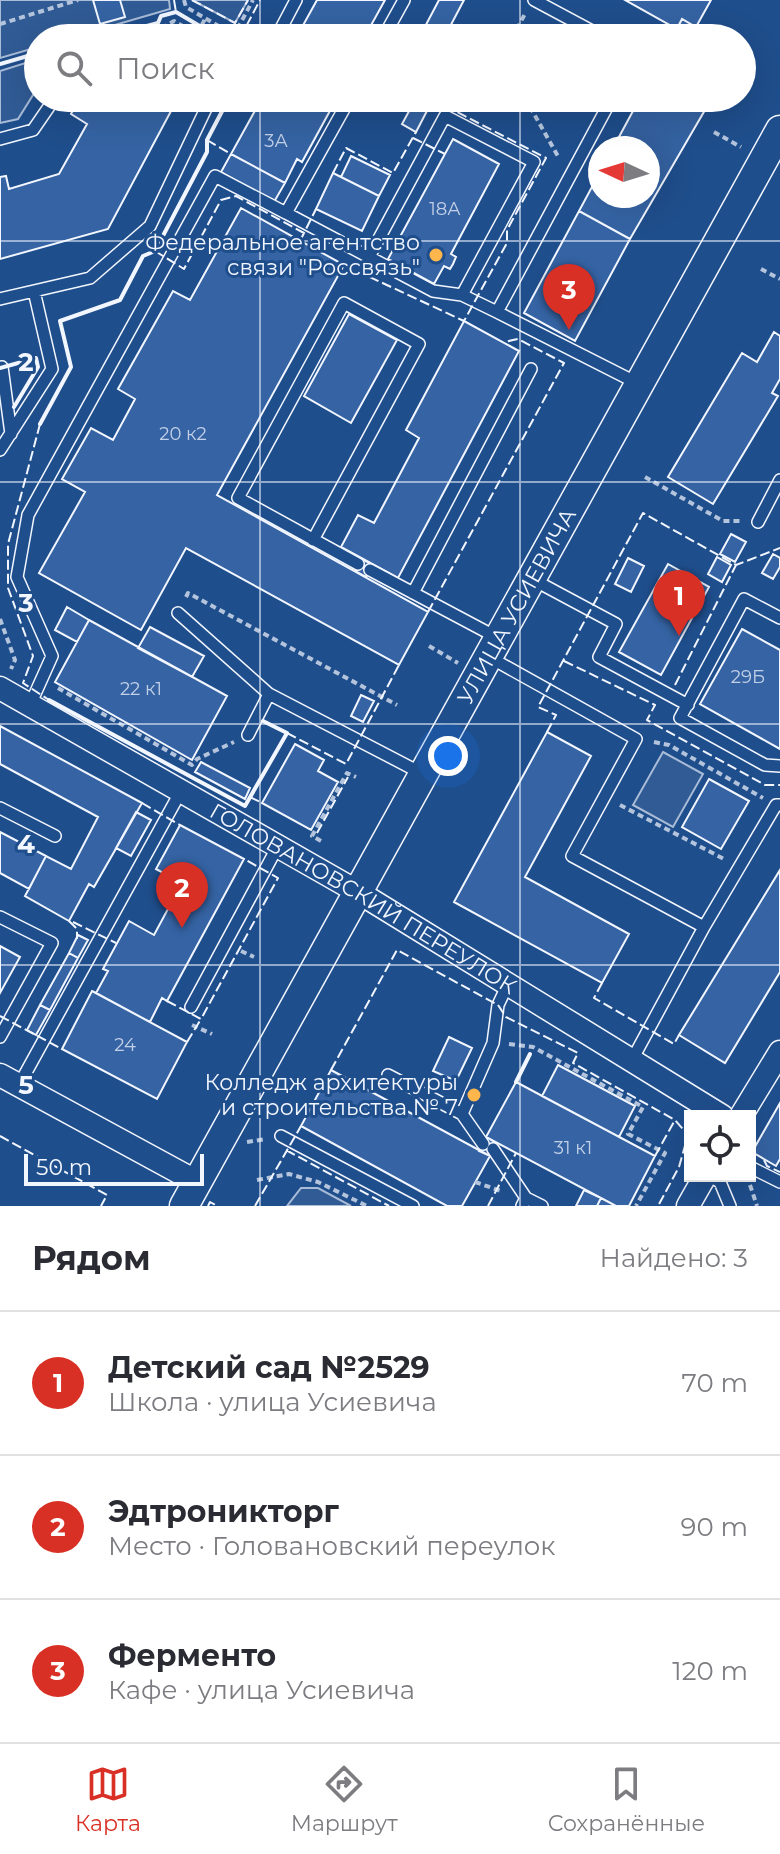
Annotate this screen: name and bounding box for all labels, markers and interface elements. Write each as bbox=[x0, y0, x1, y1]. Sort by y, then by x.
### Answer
search box bbox=[24, 24, 756, 112]
icon: search bbox=[52, 46, 96, 90]
text: Поиск bbox=[116, 50, 215, 87]
house number: 3А bbox=[264, 130, 288, 152]
north arrow bbox=[588, 136, 660, 208]
house number: 18А bbox=[429, 198, 461, 220]
place label: Федеральное агентство связи "Россвязь" bbox=[145, 229, 420, 281]
marker: Федеральное агентство связи "Россвязь" bbox=[427, 246, 445, 264]
pin: 3 bbox=[543, 264, 595, 330]
text: 2 bbox=[18, 346, 34, 378]
house number: 20 к2 bbox=[159, 423, 207, 445]
street label: УЛИЦА УСИЕВИЧА bbox=[452, 503, 582, 709]
pin: 1 bbox=[653, 570, 705, 636]
text: 3 bbox=[17, 587, 34, 619]
house number: 29Б bbox=[731, 666, 765, 688]
house number: 22 к1 bbox=[120, 678, 162, 700]
your location bbox=[428, 736, 468, 776]
street label: ГОЛОВАНОВСКИЙ ПЕРЕУЛОК bbox=[205, 798, 521, 1000]
text: 4 bbox=[17, 828, 35, 860]
pin: 2 bbox=[156, 862, 208, 928]
house number: 24 bbox=[114, 1034, 136, 1056]
text: 5 bbox=[18, 1069, 34, 1101]
place label: Колледж архитектуры и строительства № 7 bbox=[205, 1069, 458, 1121]
marker: Колледж архитектуры и строительства № 7 bbox=[465, 1086, 483, 1104]
map controls bbox=[684, 1110, 756, 1182]
button: locate bbox=[684, 1110, 756, 1182]
house number: 31 к1 bbox=[554, 1137, 592, 1159]
scale bar bbox=[24, 1150, 204, 1186]
text: 50 m bbox=[36, 1154, 92, 1181]
text: Рядом bbox=[32, 1237, 151, 1279]
text: Найдено: 3 bbox=[600, 1242, 748, 1274]
text: Детский сад №2529 bbox=[108, 1349, 430, 1386]
text: 1 bbox=[53, 1367, 63, 1399]
text: 70 m bbox=[682, 1367, 748, 1399]
text: Школа · улица Усиевича bbox=[108, 1386, 437, 1418]
text: Эдтроникторг bbox=[108, 1493, 339, 1530]
text: 2 bbox=[50, 1511, 66, 1543]
text: 90 m bbox=[681, 1511, 748, 1543]
text: Место · Головановский переулок bbox=[108, 1530, 555, 1562]
text: Ферменто bbox=[108, 1637, 276, 1674]
text: 3 bbox=[50, 1655, 66, 1687]
text: 120 m bbox=[672, 1655, 748, 1687]
text: Кафе · улица Усиевича bbox=[108, 1674, 415, 1706]
tab: Карта bbox=[75, 1762, 141, 1837]
tab: Маршрут bbox=[291, 1762, 398, 1837]
tab: Сохранённые bbox=[548, 1762, 705, 1837]

